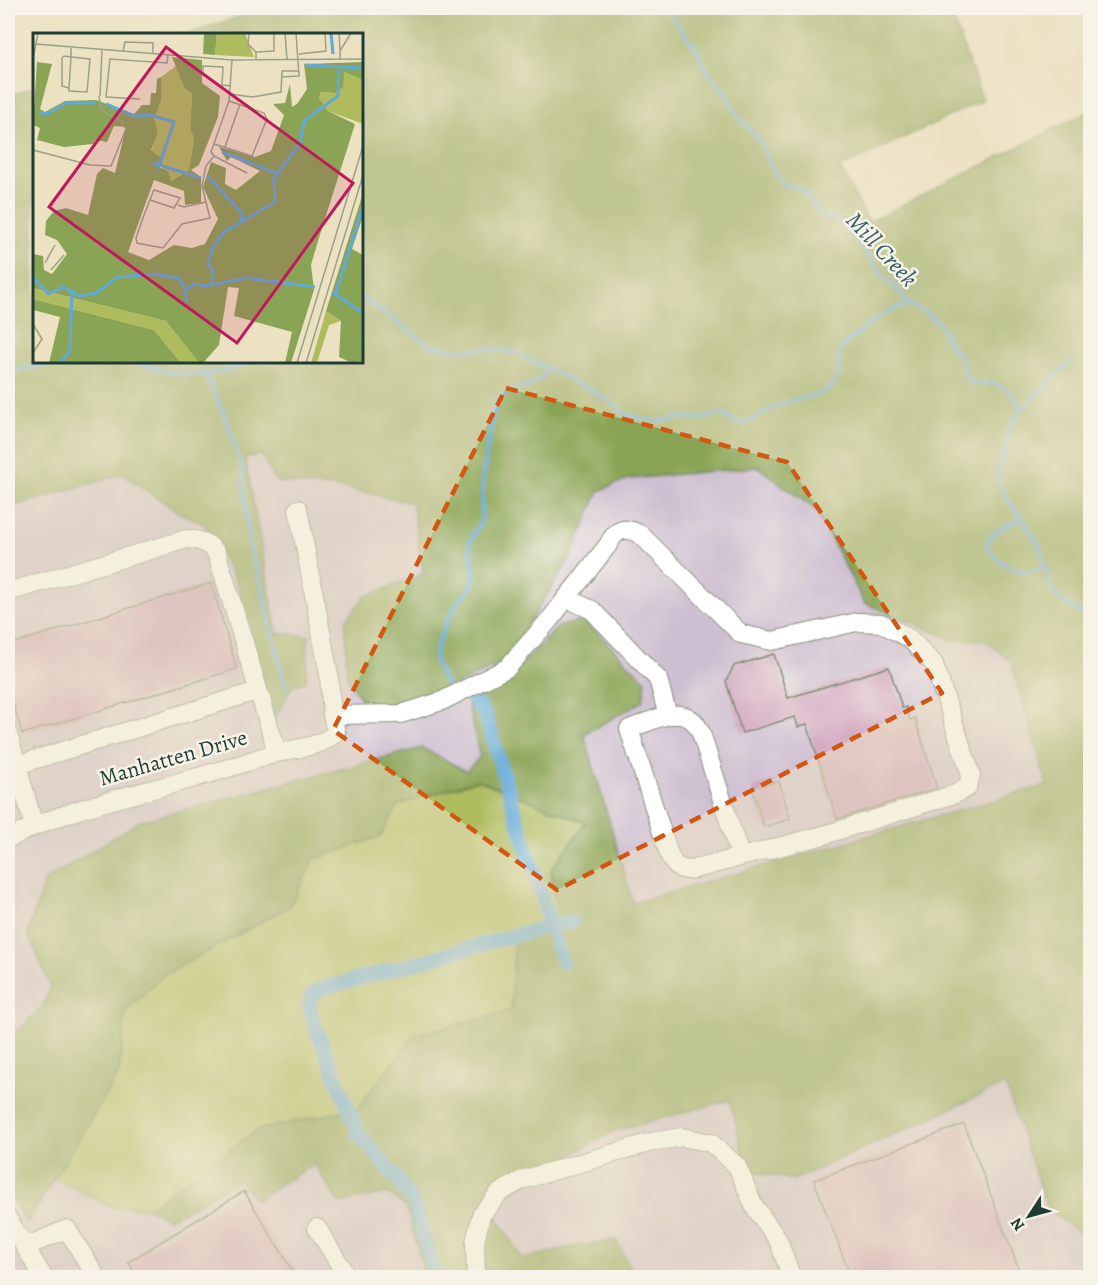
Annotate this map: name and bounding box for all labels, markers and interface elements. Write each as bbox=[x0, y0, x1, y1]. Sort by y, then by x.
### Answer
inset map bbox=[33, 33, 363, 363]
water label: Mill Creek bbox=[839, 205, 925, 294]
street label: Manhatten Drive bbox=[95, 723, 251, 793]
north arrow bbox=[999, 1186, 1059, 1246]
text: N bbox=[1005, 1213, 1030, 1235]

